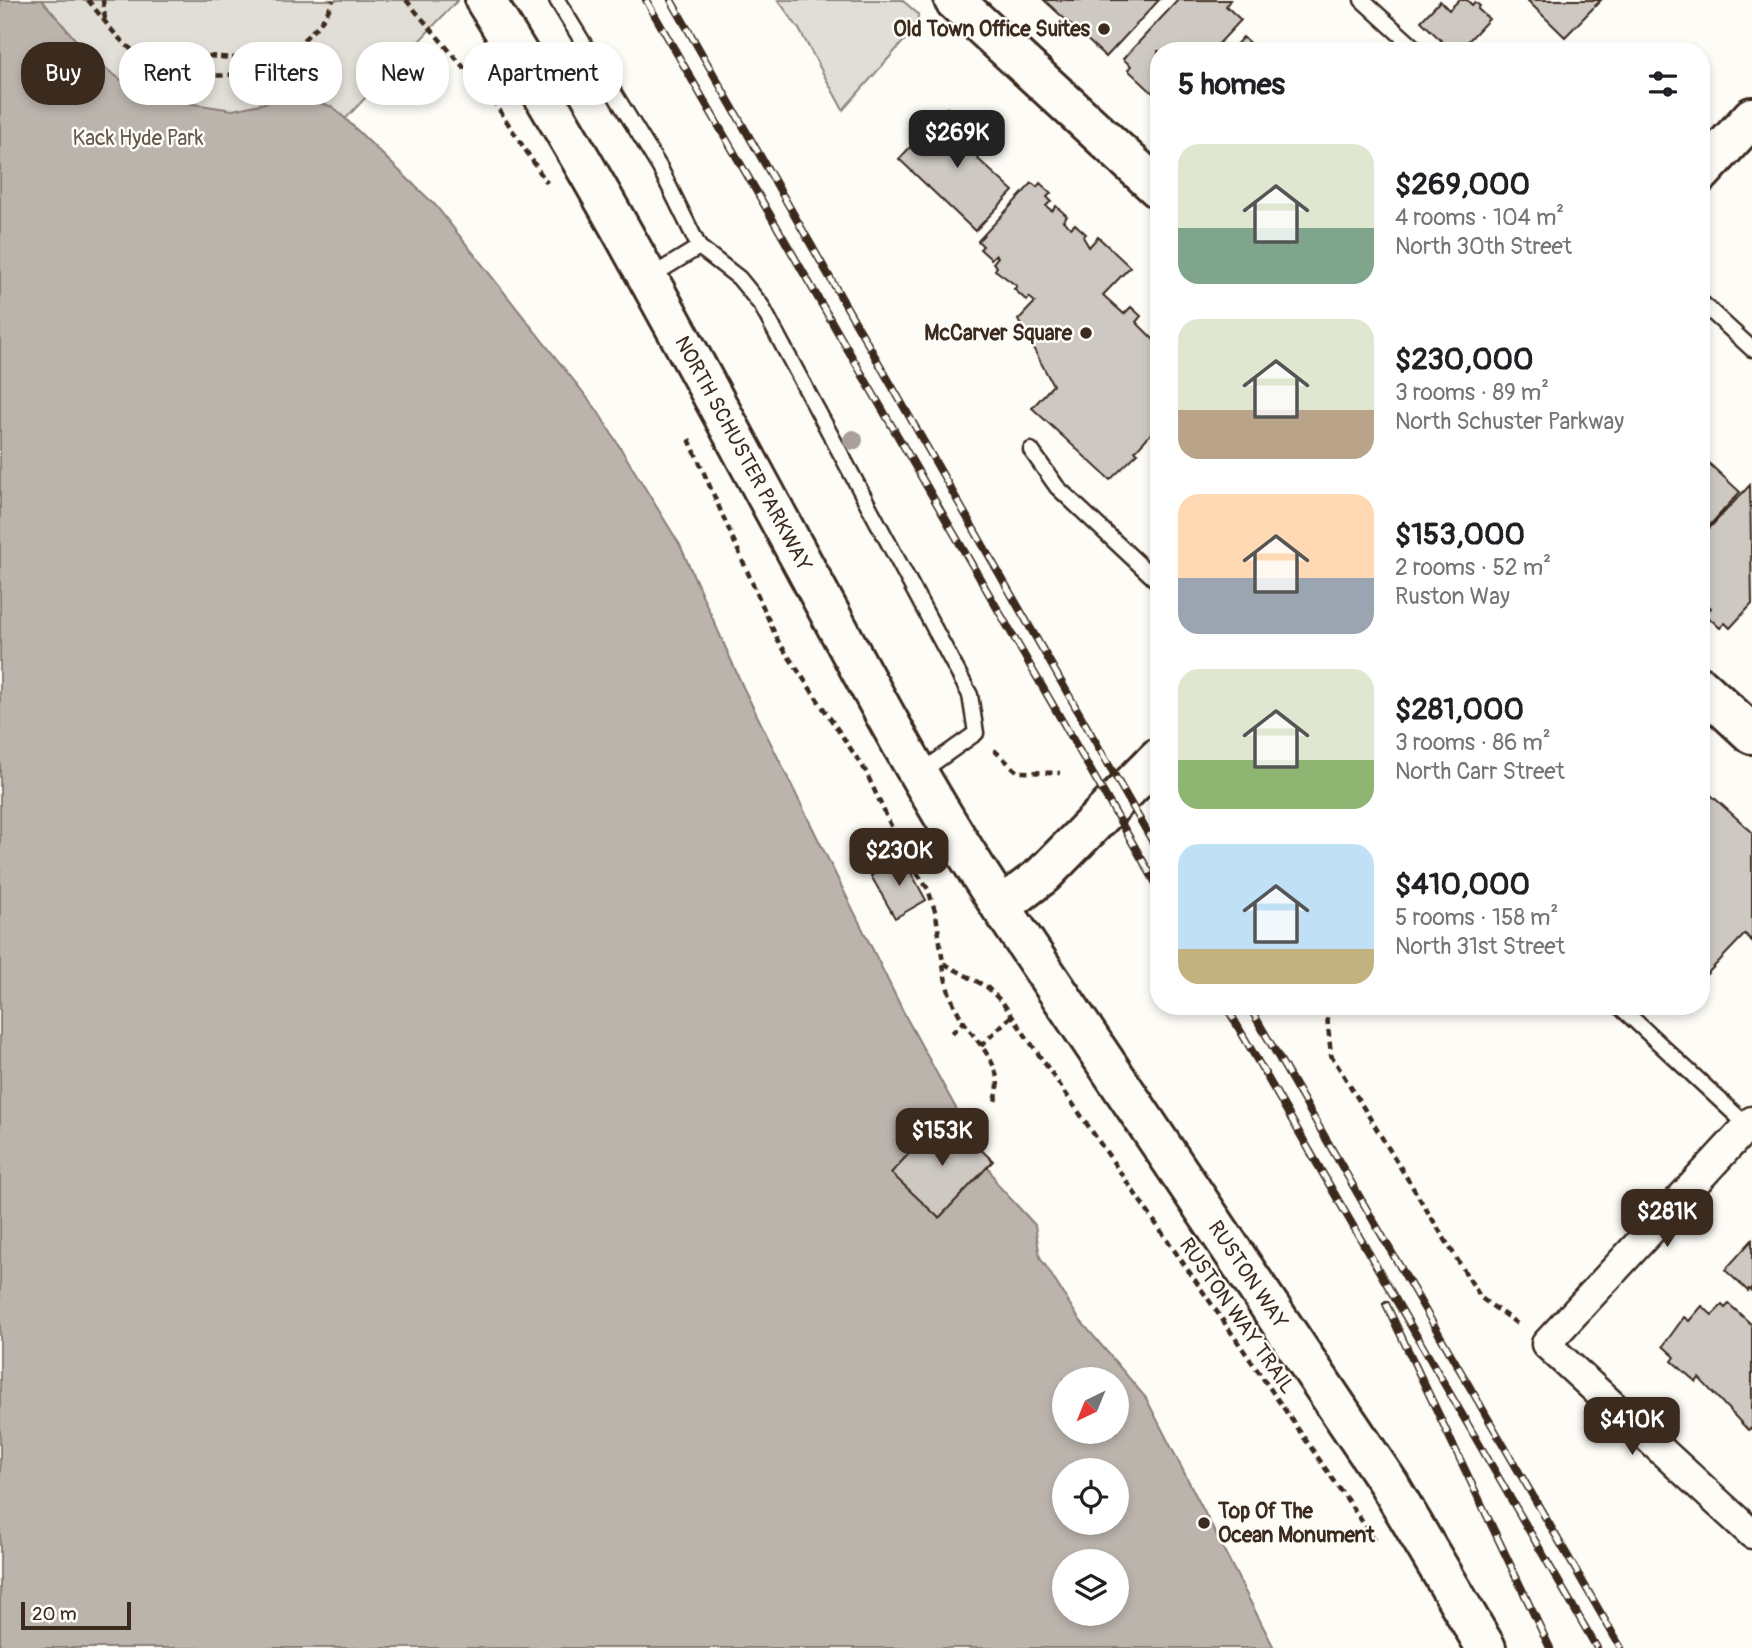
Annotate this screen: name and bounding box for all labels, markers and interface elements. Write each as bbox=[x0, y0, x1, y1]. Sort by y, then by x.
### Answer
place label: Old Town Office Suites bbox=[893, 16, 1091, 43]
marker: Old Town Office Suites bbox=[1096, 21, 1112, 37]
chip: Buy bbox=[21, 42, 105, 105]
chip: Rent bbox=[119, 42, 215, 105]
chip: Filters bbox=[229, 42, 342, 105]
chip: New bbox=[356, 42, 449, 105]
chip: Apartment bbox=[463, 42, 623, 105]
icon: filters bbox=[1644, 65, 1682, 103]
text: 5 homes bbox=[1178, 66, 1285, 103]
pin: $269K bbox=[908, 110, 1006, 170]
text: $269K bbox=[925, 118, 989, 147]
park label: Kack Hyde Park bbox=[73, 125, 204, 152]
text: $269,000 bbox=[1395, 166, 1530, 203]
icon: home bbox=[1234, 172, 1318, 256]
text: 4 rooms · 104 m² bbox=[1395, 203, 1564, 232]
text: North 30th Street bbox=[1395, 232, 1572, 261]
place label: McCarver Square bbox=[924, 320, 1073, 347]
marker: McCarver Square bbox=[1078, 325, 1094, 341]
street label: NORTH SCHUSTER PARKWAY bbox=[669, 331, 818, 576]
text: $230,000 bbox=[1395, 341, 1533, 378]
icon: home bbox=[1234, 347, 1318, 431]
text: 3 rooms · 89 m² bbox=[1395, 378, 1549, 407]
text: North Schuster Parkway bbox=[1395, 407, 1624, 436]
text: $153,000 bbox=[1395, 516, 1525, 553]
icon: home bbox=[1234, 522, 1318, 606]
text: 2 rooms · 52 m² bbox=[1395, 553, 1551, 582]
text: Ruston Way bbox=[1395, 582, 1510, 611]
text: $281,000 bbox=[1395, 691, 1524, 728]
icon: home bbox=[1234, 697, 1318, 781]
text: 3 rooms · 86 m² bbox=[1395, 728, 1551, 757]
text: North Carr Street bbox=[1395, 757, 1565, 786]
pin: $230K bbox=[850, 828, 948, 888]
text: $230K bbox=[865, 836, 933, 865]
text: $410,000 bbox=[1395, 866, 1530, 903]
icon: home bbox=[1234, 872, 1318, 956]
text: 5 rooms · 158 m² bbox=[1395, 903, 1558, 932]
text: North 31st Street bbox=[1395, 932, 1565, 961]
pin: $153K bbox=[893, 1108, 991, 1168]
text: $153K bbox=[912, 1116, 972, 1145]
pin: $281K bbox=[1618, 1190, 1716, 1249]
text: $281K bbox=[1637, 1197, 1697, 1226]
street label: RUSTON WAY bbox=[1202, 1215, 1294, 1334]
street label: RUSTON WAY TRAIL bbox=[1173, 1233, 1301, 1399]
north arrow bbox=[1052, 1367, 1129, 1444]
map controls bbox=[1052, 1367, 1129, 1626]
pin: $410K bbox=[1583, 1398, 1681, 1457]
text: $410K bbox=[1600, 1405, 1664, 1434]
button: locate bbox=[1052, 1458, 1129, 1535]
place label: Top Of The Ocean Monument bbox=[1217, 1498, 1375, 1549]
marker: Top Of The Ocean Monument bbox=[1196, 1515, 1212, 1531]
button: layers bbox=[1052, 1549, 1129, 1626]
scale bar bbox=[21, 1599, 131, 1631]
text: 20 m bbox=[32, 1602, 77, 1626]

